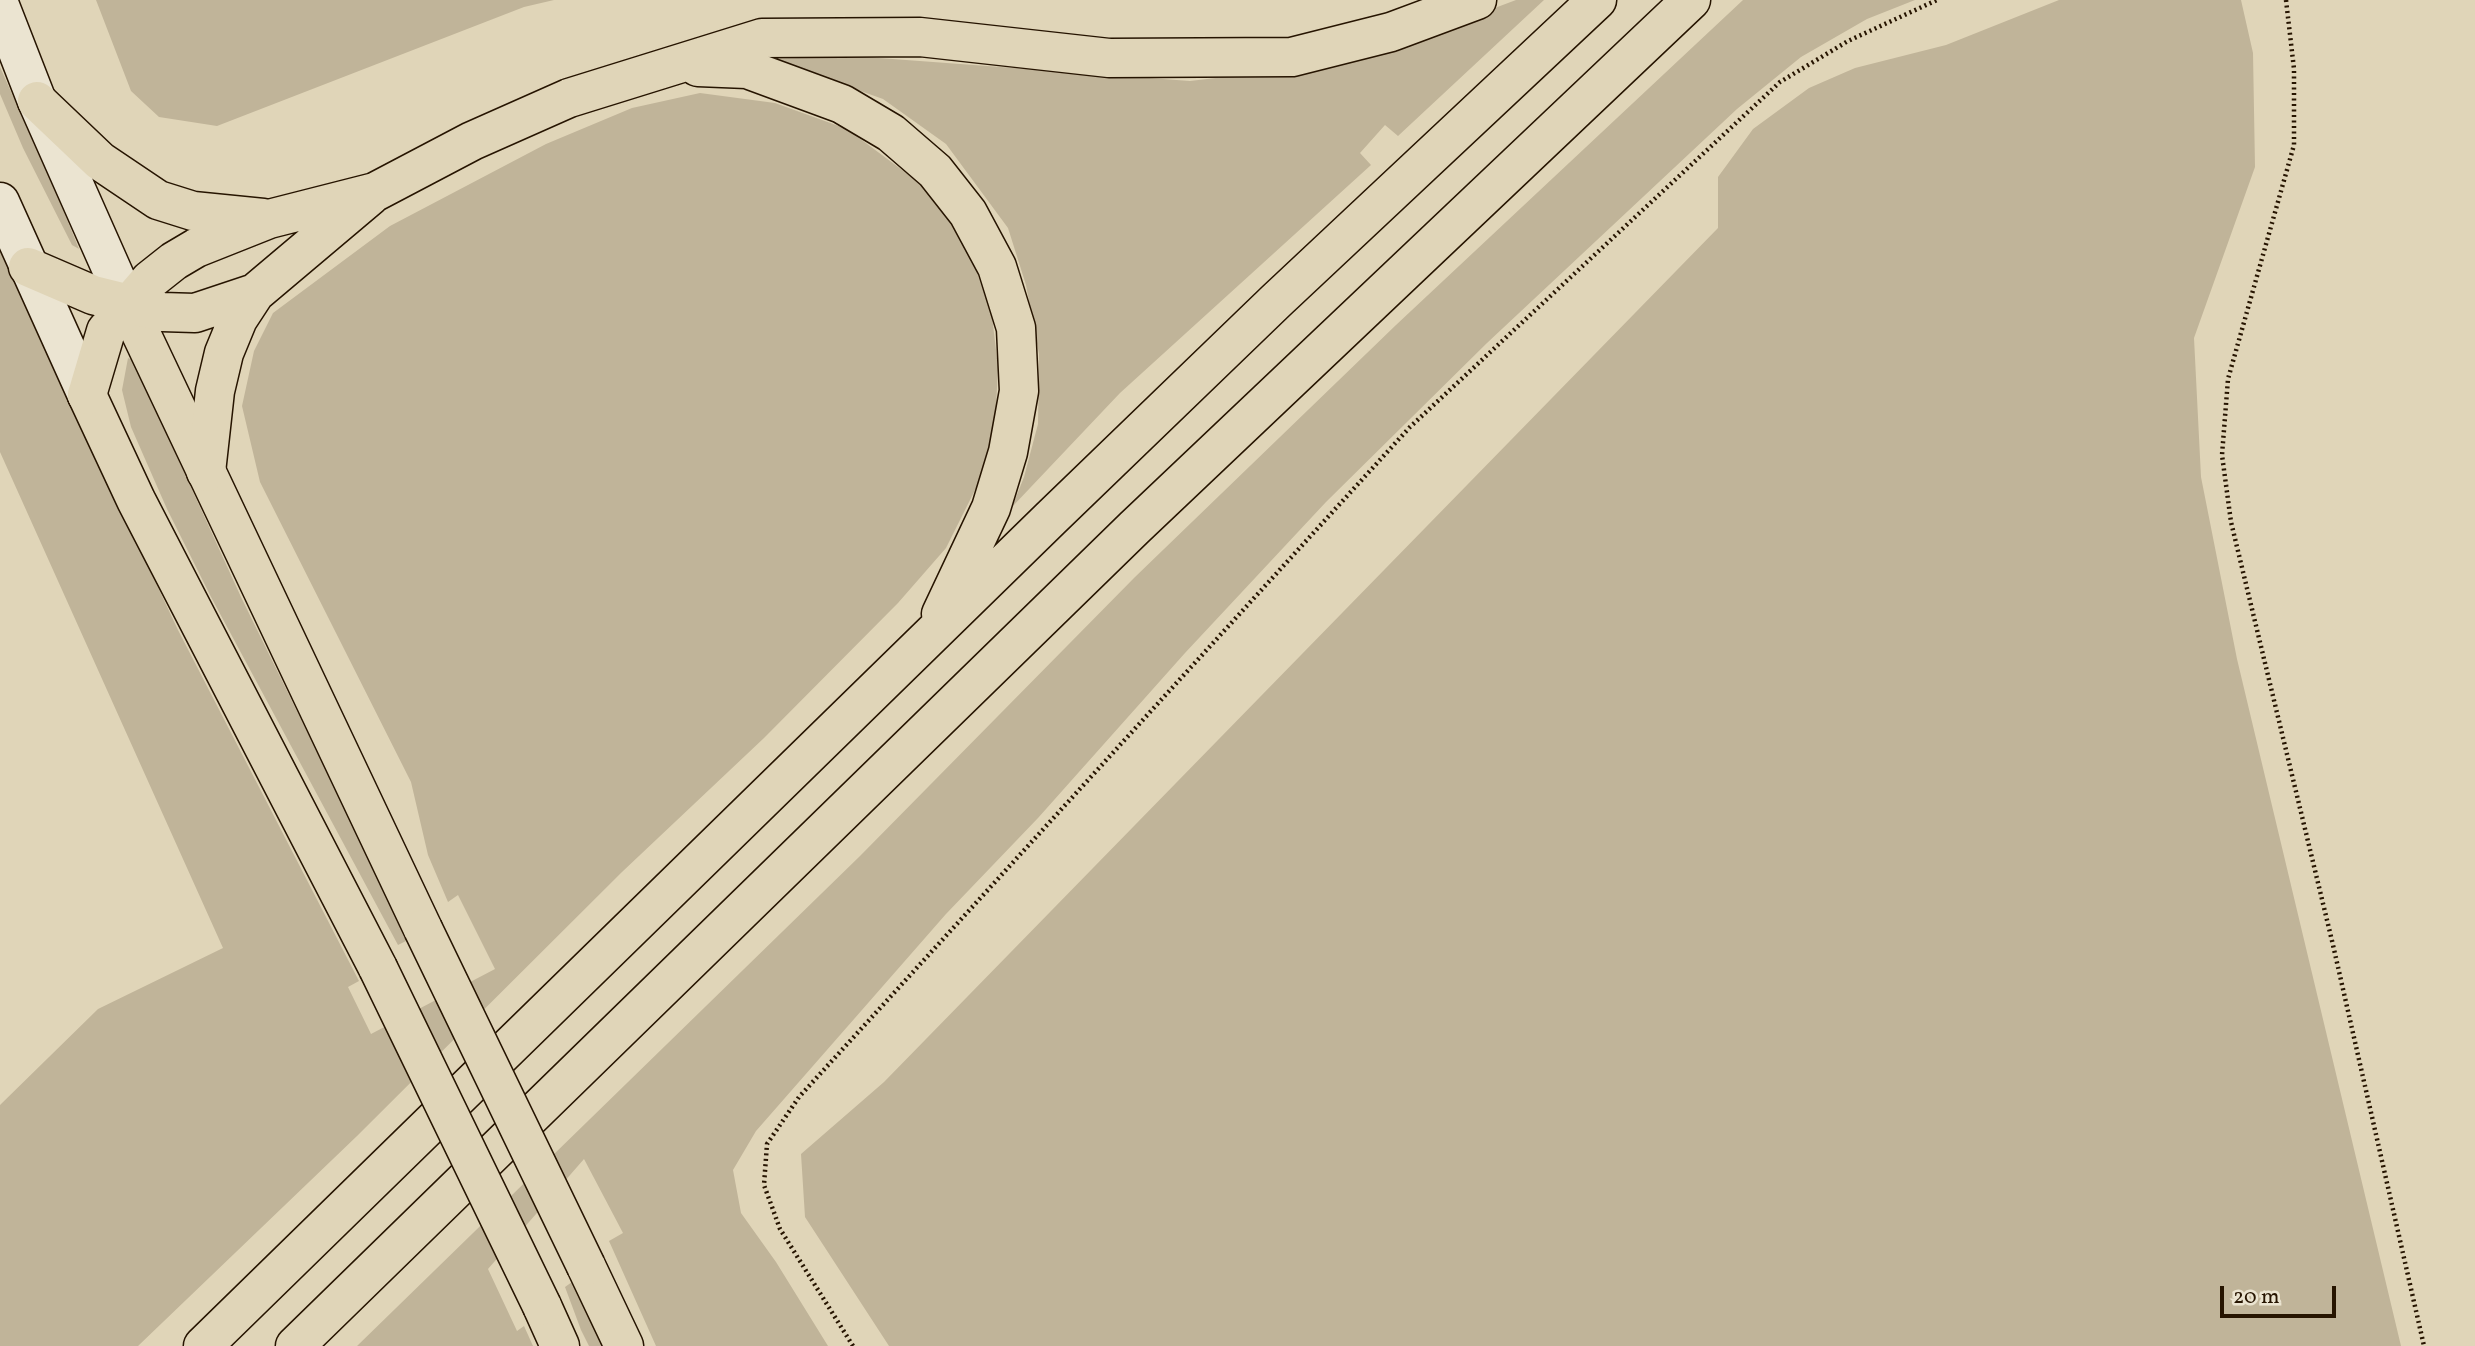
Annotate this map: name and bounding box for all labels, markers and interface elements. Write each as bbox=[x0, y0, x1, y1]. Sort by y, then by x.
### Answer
scale bar bbox=[2223, 1272, 2338, 1316]
text: 20 m bbox=[2233, 1283, 2279, 1312]

